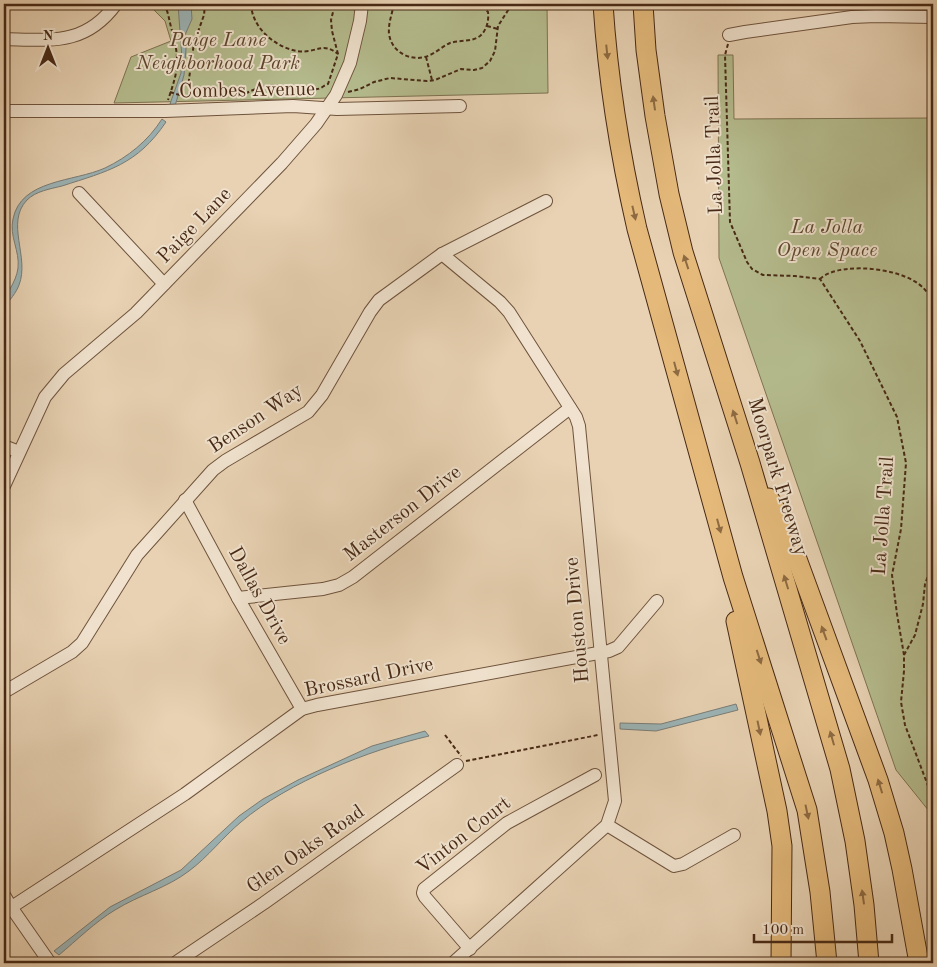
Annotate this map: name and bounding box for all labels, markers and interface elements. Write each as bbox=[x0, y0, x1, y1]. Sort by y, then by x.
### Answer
north arrow bbox=[22, 22, 72, 72]
text: N bbox=[43, 29, 54, 43]
park label: Paige Lane Neighborhood Park bbox=[135, 31, 300, 74]
one-way arrow bbox=[603, 45, 611, 61]
street label: Combes Avenue bbox=[179, 80, 315, 102]
one-way arrow bbox=[649, 95, 657, 111]
street label: La Jolla Trail bbox=[703, 95, 727, 215]
street label: Paige Lane bbox=[154, 184, 236, 268]
one-way arrow bbox=[630, 205, 638, 220]
park label: La Jolla Open Space bbox=[777, 218, 877, 261]
one-way arrow bbox=[682, 254, 690, 269]
one-way arrow bbox=[672, 362, 680, 377]
street label: Benson Way bbox=[205, 380, 307, 458]
street label: Moorpark Freeway bbox=[743, 395, 811, 559]
one-way arrow bbox=[731, 409, 739, 424]
street label: La Jolla Trail bbox=[870, 456, 898, 576]
street label: Masterson Drive bbox=[341, 462, 465, 566]
one-way arrow bbox=[716, 519, 724, 534]
street label: Dallas Drive bbox=[224, 544, 294, 648]
street label: Houston Drive bbox=[563, 556, 593, 684]
one-way arrow bbox=[781, 575, 789, 590]
one-way arrow bbox=[820, 626, 827, 641]
one-way arrow bbox=[755, 650, 763, 665]
street label: Brossard Drive bbox=[303, 655, 435, 701]
one-way arrow bbox=[755, 721, 763, 736]
one-way arrow bbox=[827, 730, 835, 745]
one-way arrow bbox=[876, 778, 884, 793]
street label: Vinton Court bbox=[413, 793, 515, 879]
street label: Glen Oaks Road bbox=[244, 802, 368, 898]
one-way arrow bbox=[803, 805, 811, 820]
one-way arrow bbox=[859, 889, 867, 905]
scale bar bbox=[754, 912, 892, 944]
text: 100 m bbox=[762, 923, 804, 938]

